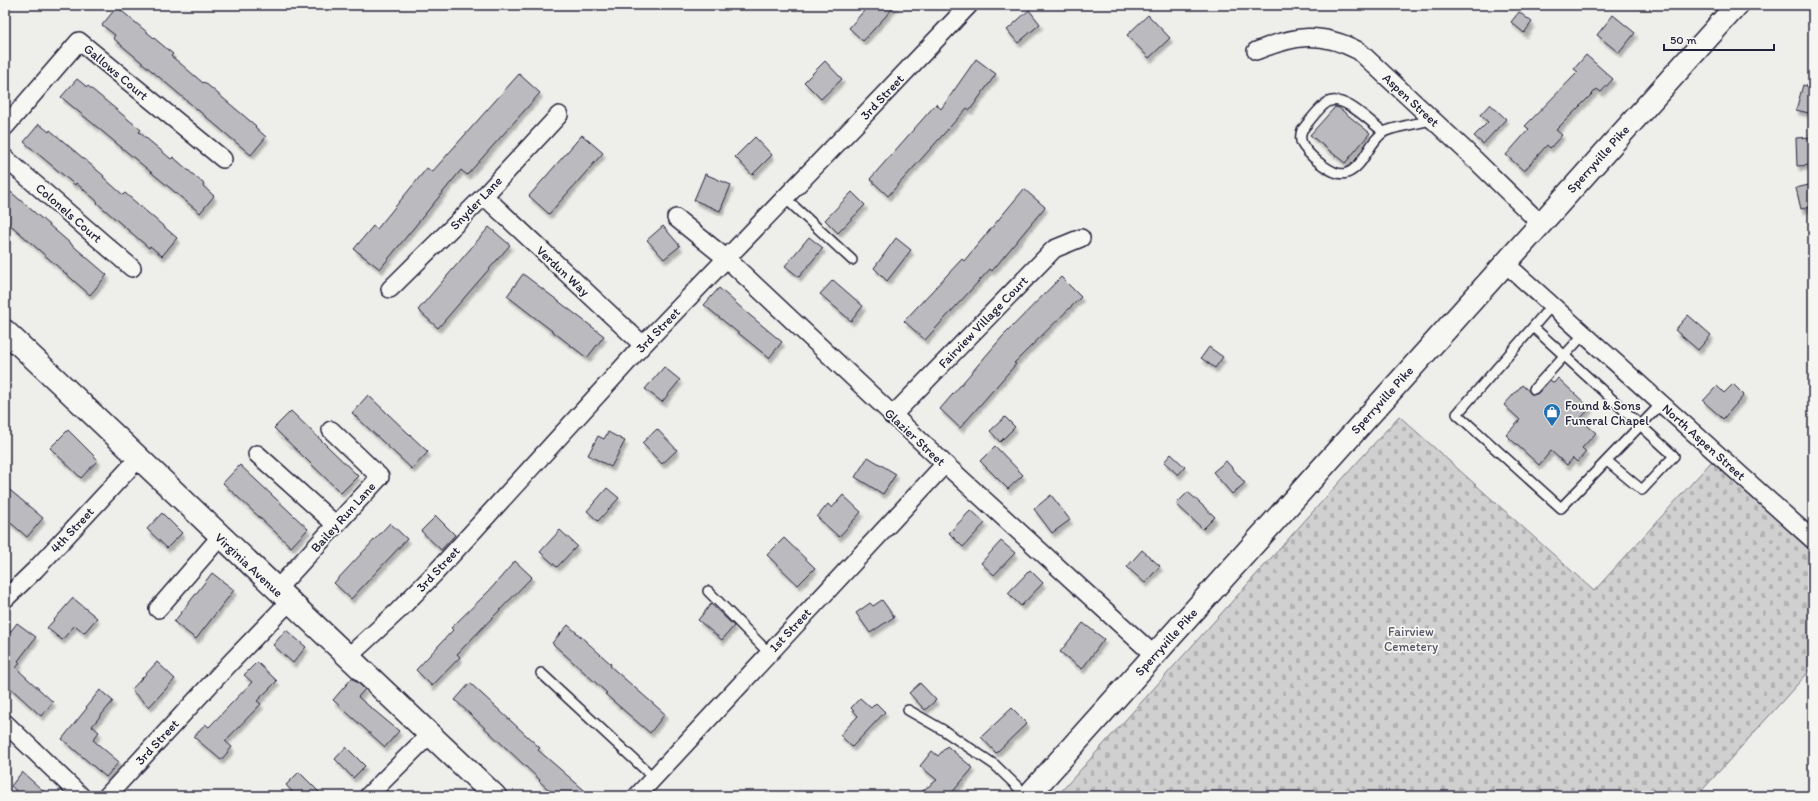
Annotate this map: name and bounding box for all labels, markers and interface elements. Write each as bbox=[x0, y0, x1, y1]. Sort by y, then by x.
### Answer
scale bar bbox=[1664, 26, 1774, 52]
text: 50 m bbox=[1670, 33, 1696, 47]
street label: Gallows Court bbox=[81, 41, 151, 103]
street label: Aspen Street bbox=[1380, 70, 1442, 130]
street label: 3rd Street bbox=[857, 71, 907, 123]
street label: Sperryville Pike bbox=[1564, 122, 1632, 196]
street label: Snyder Lane bbox=[447, 173, 505, 233]
street label: Colonels Court bbox=[33, 180, 105, 246]
street label: Verdun Way bbox=[533, 243, 593, 299]
street label: Fairview Village Court bbox=[935, 273, 1031, 371]
street label: 3rd Street bbox=[633, 304, 683, 356]
street label: Sperryville Pike bbox=[1348, 363, 1416, 437]
place label: Found & Sons Funeral Chapel bbox=[1565, 398, 1649, 428]
street label: North Aspen Street bbox=[1659, 401, 1749, 483]
shop icon: Found & Sons Funeral Chapel bbox=[1542, 402, 1562, 427]
street label: Glazier Street bbox=[882, 405, 948, 469]
street label: Bailey Run Lane bbox=[308, 479, 378, 555]
street label: 4th Street bbox=[47, 504, 97, 556]
street label: Virginia Avenue bbox=[212, 530, 286, 600]
street label: 3rd Street bbox=[413, 543, 463, 595]
street label: 1st Street bbox=[766, 605, 814, 655]
street label: Sperryville Pike bbox=[1132, 605, 1200, 679]
park label: Fairview Cemetery bbox=[1384, 624, 1438, 654]
street label: 3rd Street bbox=[132, 716, 182, 768]

